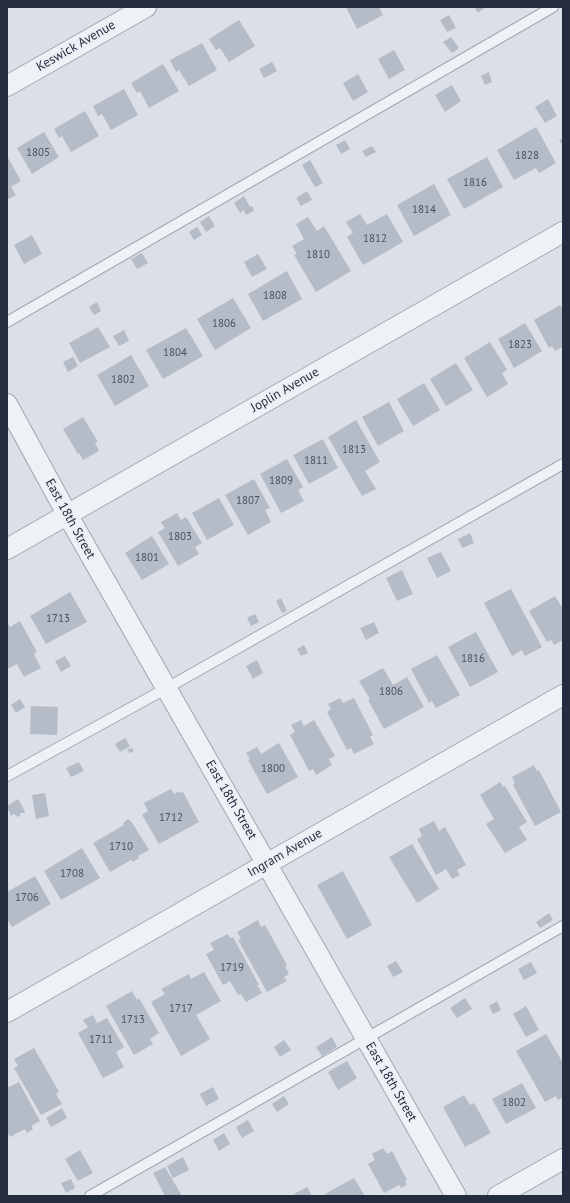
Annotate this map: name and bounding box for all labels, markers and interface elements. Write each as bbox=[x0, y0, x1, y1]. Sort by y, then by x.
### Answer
street label: Keswick Avenue bbox=[34, 17, 118, 75]
house number: 1805 bbox=[26, 146, 50, 160]
house number: 1828 bbox=[515, 149, 539, 163]
house number: 1816 bbox=[463, 176, 487, 190]
house number: 1814 bbox=[412, 203, 436, 217]
house number: 1812 bbox=[363, 232, 387, 246]
house number: 1810 bbox=[306, 248, 330, 262]
house number: 1808 bbox=[263, 289, 287, 303]
house number: 1806 bbox=[212, 317, 236, 331]
house number: 1823 bbox=[508, 338, 532, 352]
house number: 1804 bbox=[163, 346, 187, 360]
street label: Joplin Avenue bbox=[248, 364, 322, 416]
house number: 1802 bbox=[111, 373, 135, 387]
house number: 1813 bbox=[342, 443, 366, 457]
house number: 1811 bbox=[304, 454, 328, 468]
house number: 1809 bbox=[269, 474, 293, 488]
street label: East 18th Street bbox=[42, 476, 98, 562]
house number: 1807 bbox=[236, 494, 260, 508]
house number: 1803 bbox=[168, 530, 192, 544]
house number: 1801 bbox=[135, 551, 159, 565]
house number: 1713 bbox=[46, 612, 70, 626]
house number: 1816 bbox=[461, 652, 485, 666]
house number: 1806 bbox=[379, 685, 403, 699]
street label: East 18th Street bbox=[202, 758, 260, 842]
house number: 1800 bbox=[261, 762, 285, 776]
house number: 1712 bbox=[159, 811, 183, 825]
street label: Ingram Avenue bbox=[245, 825, 325, 881]
house number: 1710 bbox=[109, 840, 133, 854]
house number: 1708 bbox=[60, 867, 84, 881]
house number: 1706 bbox=[15, 891, 39, 905]
house number: 1719 bbox=[220, 961, 244, 975]
house number: 1717 bbox=[169, 1002, 193, 1016]
house number: 1713 bbox=[121, 1013, 145, 1027]
house number: 1711 bbox=[89, 1033, 113, 1047]
street label: East 18th Street bbox=[362, 1040, 420, 1124]
house number: 1802 bbox=[502, 1096, 526, 1110]

